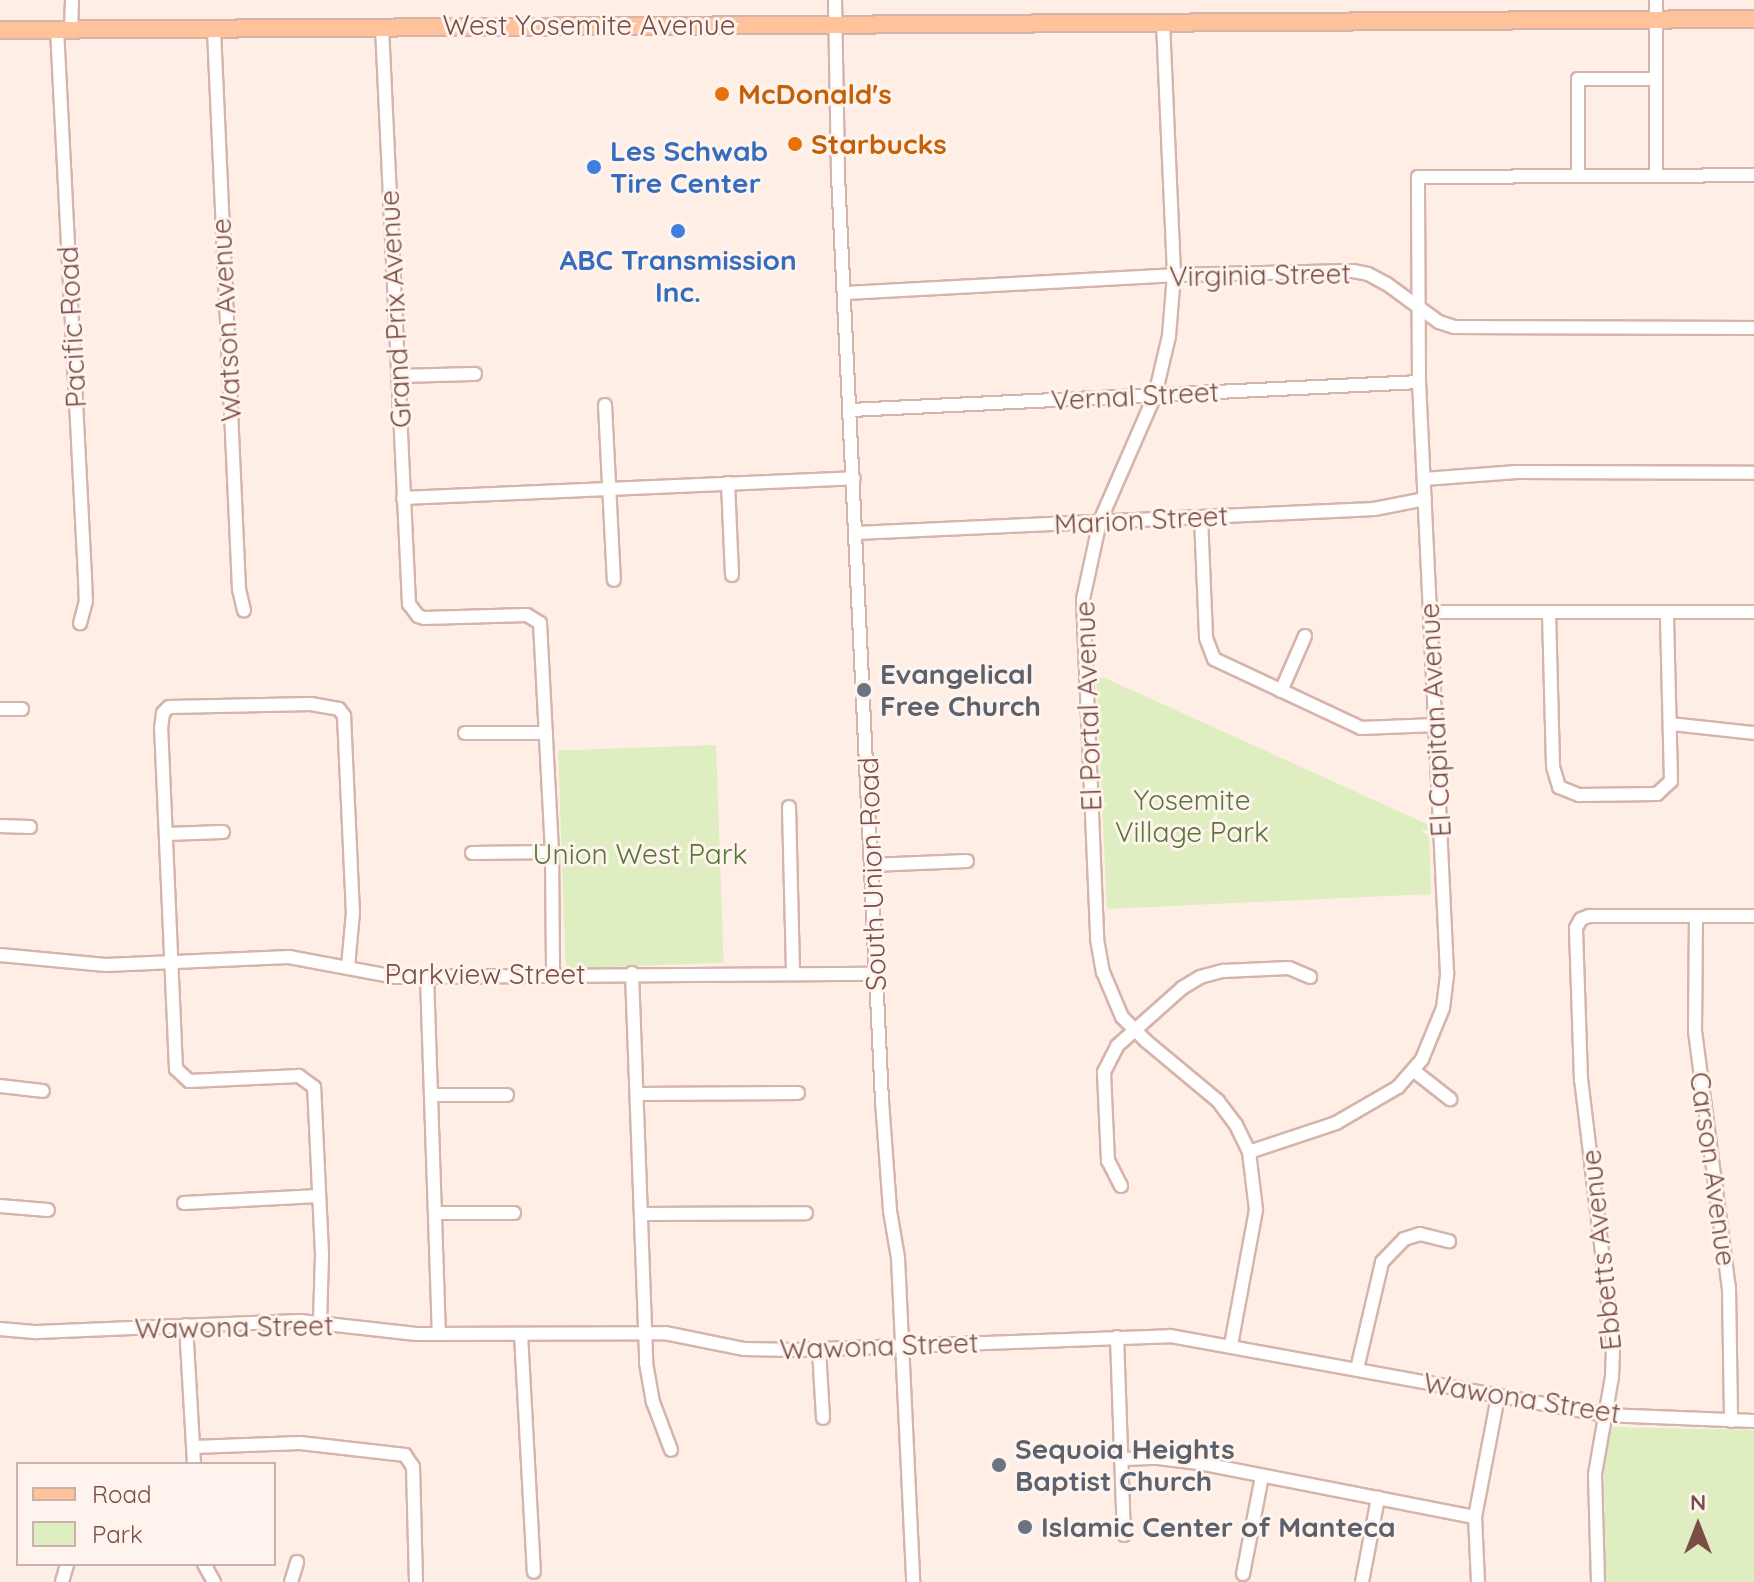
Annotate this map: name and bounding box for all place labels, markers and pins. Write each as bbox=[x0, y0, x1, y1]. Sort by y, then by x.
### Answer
place label: McDonald's bbox=[738, 77, 892, 111]
marker: McDonald's bbox=[713, 85, 731, 103]
place label: Starbucks bbox=[811, 127, 947, 161]
place label: Les Schwab Tire Center bbox=[610, 134, 768, 200]
marker: Starbucks bbox=[786, 135, 804, 153]
marker: Les Schwab Tire Center bbox=[585, 158, 603, 176]
marker: ABC Transmission Inc. bbox=[669, 222, 687, 240]
place label: ABC Transmission Inc. bbox=[559, 243, 797, 309]
place label: Evangelical Free Church bbox=[880, 657, 1041, 723]
marker: Evangelical Free Church bbox=[855, 681, 873, 699]
place label: Sequoia Heights Baptist Church bbox=[1015, 1432, 1235, 1498]
marker: Sequoia Heights Baptist Church bbox=[990, 1456, 1008, 1474]
place label: Islamic Center of Manteca bbox=[1041, 1510, 1395, 1544]
marker: Islamic Center of Manteca bbox=[1016, 1518, 1034, 1536]

